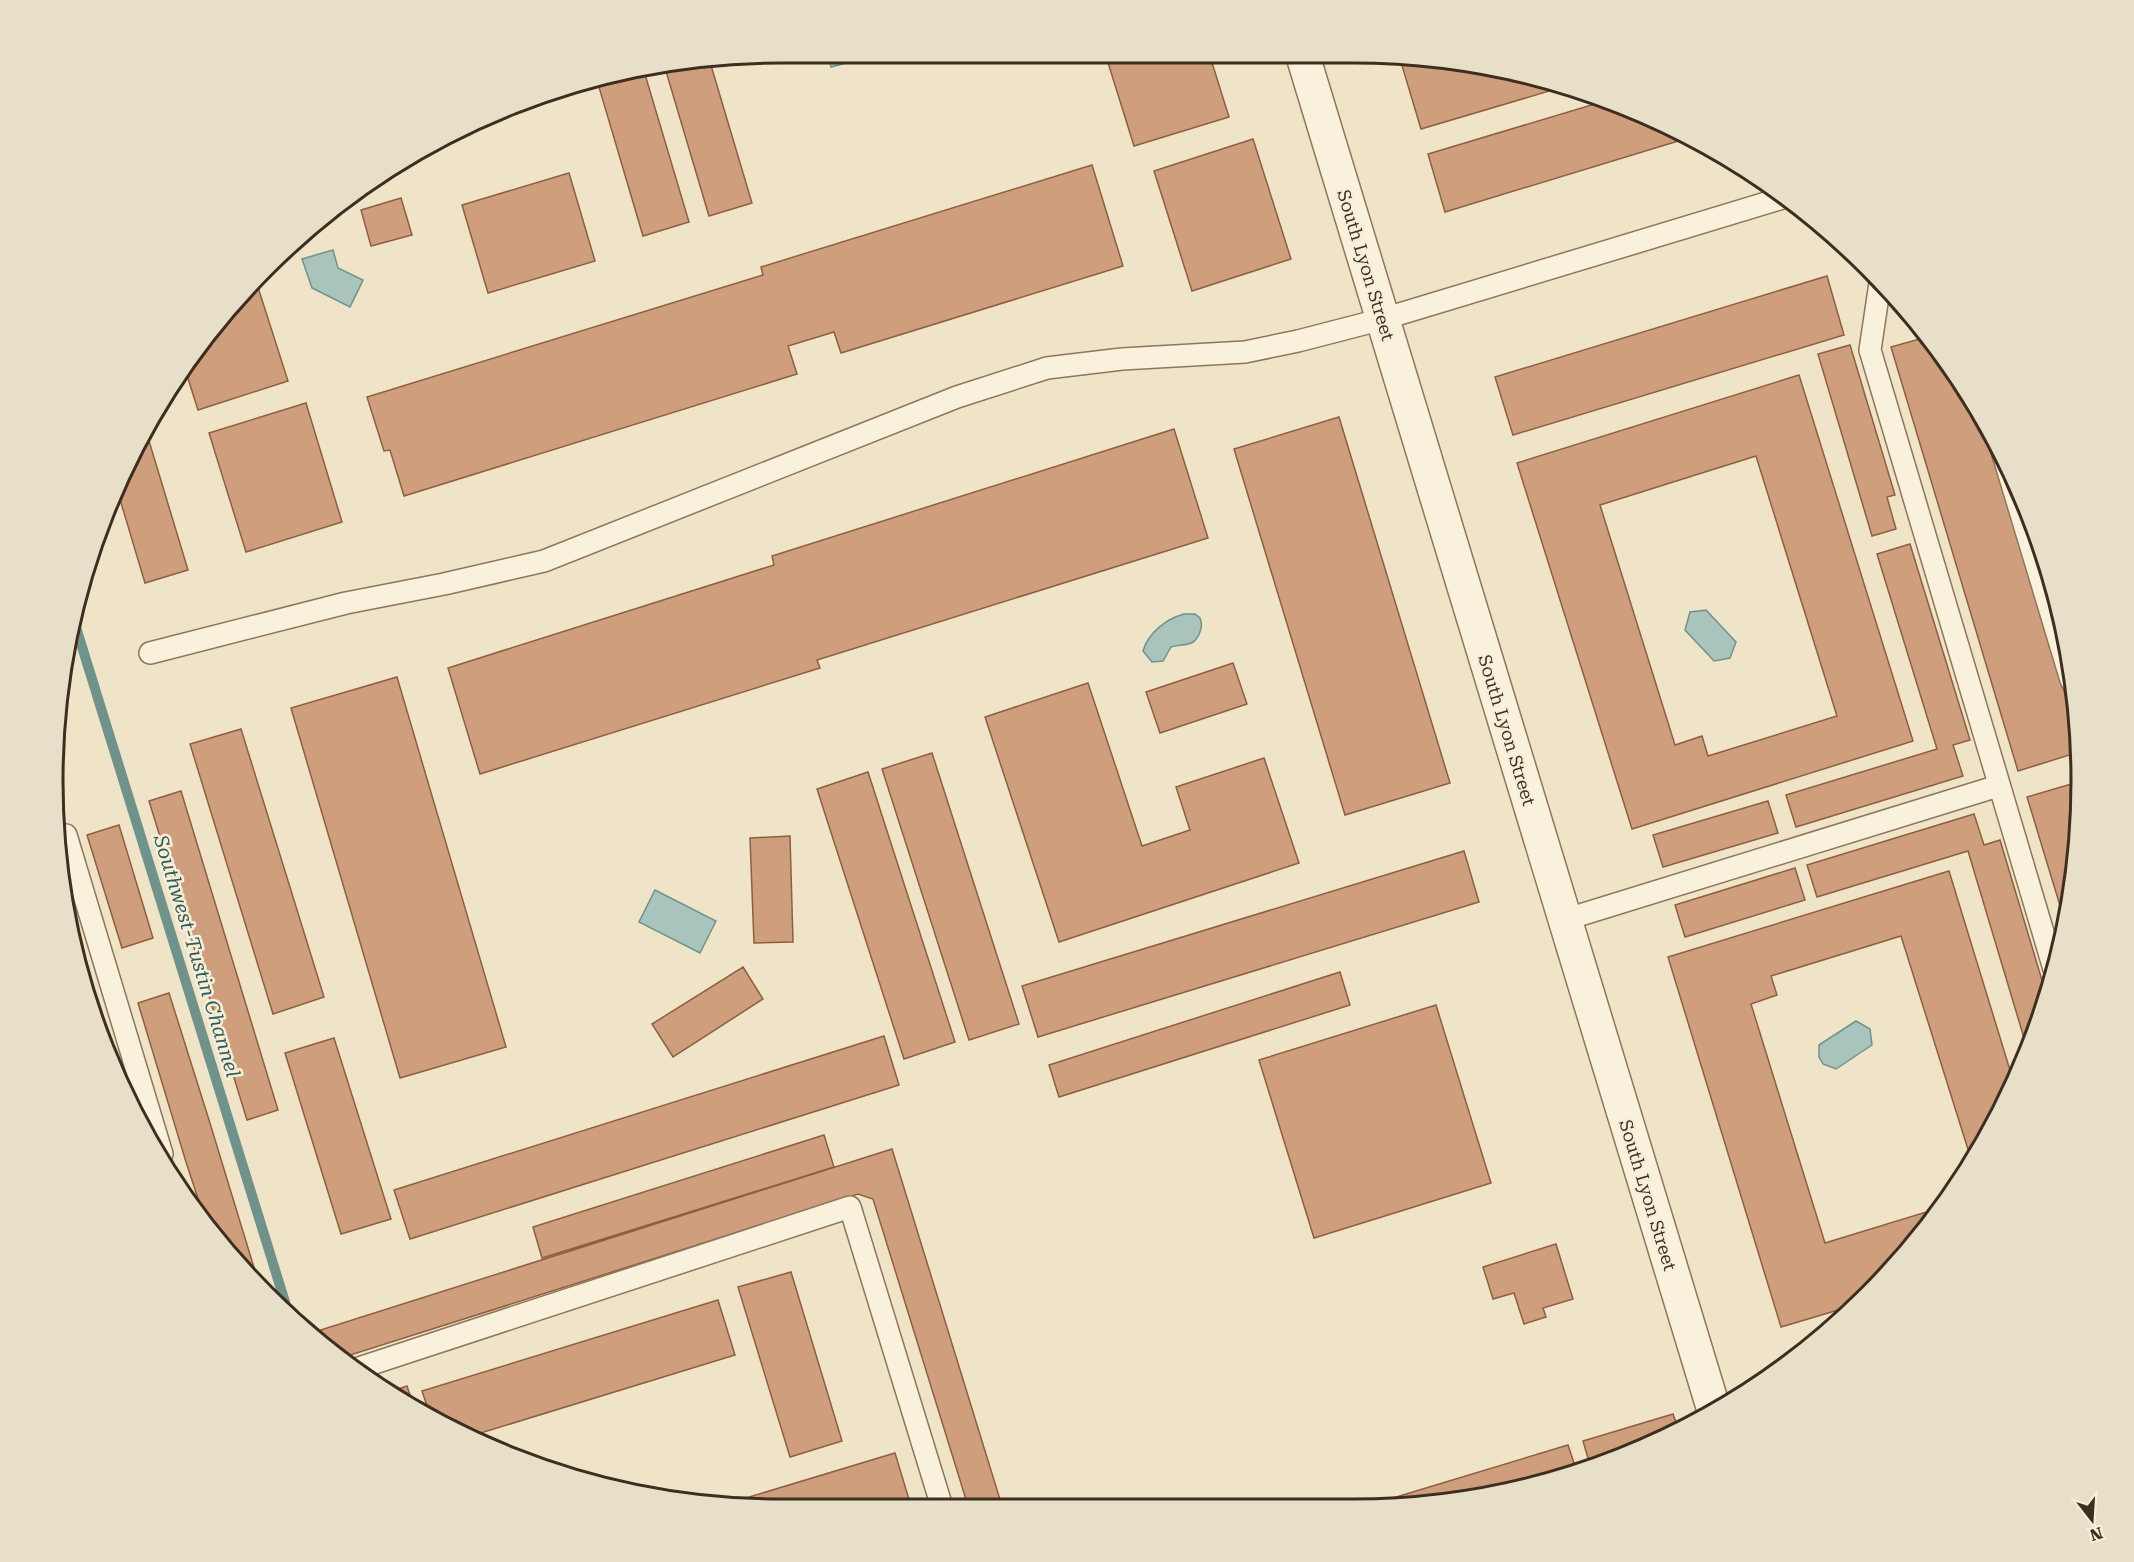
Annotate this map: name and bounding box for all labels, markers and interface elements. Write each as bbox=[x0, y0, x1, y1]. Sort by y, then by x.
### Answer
street label: South Lyon Street bbox=[1333, 187, 1399, 343]
street label: South Lyon Street bbox=[1474, 652, 1540, 808]
water label: Southwest-Tustin Channel bbox=[148, 831, 245, 1080]
street label: South Lyon Street bbox=[1615, 1117, 1681, 1273]
north arrow bbox=[2062, 1490, 2122, 1550]
text: N bbox=[2088, 1523, 2105, 1545]

